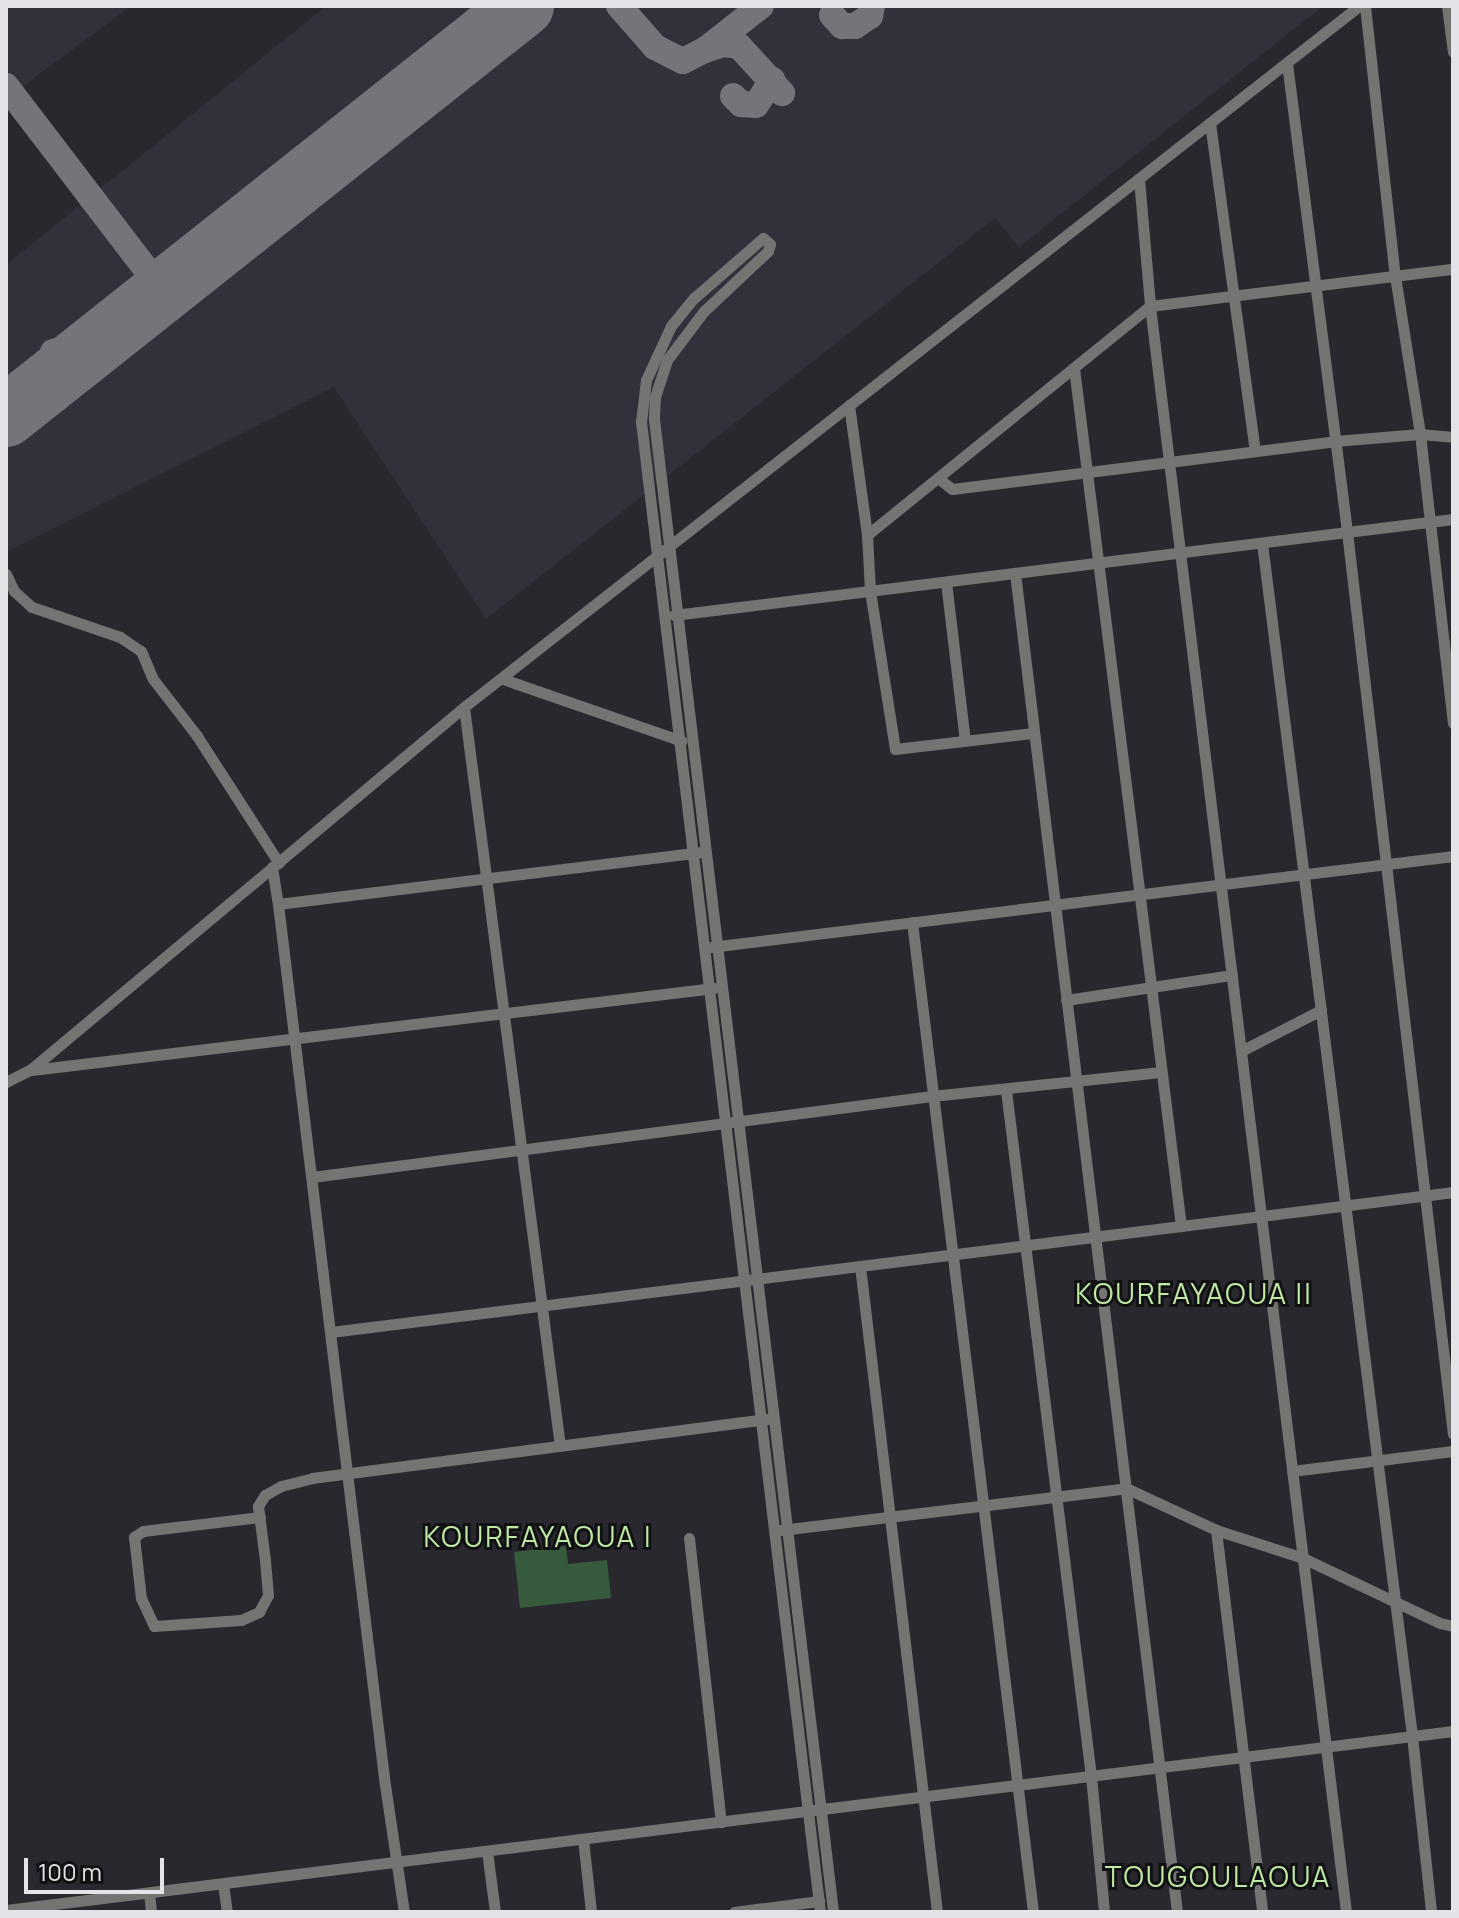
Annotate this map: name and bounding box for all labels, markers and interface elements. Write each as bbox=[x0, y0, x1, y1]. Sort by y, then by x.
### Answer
district label: KOURFAYAOUA II bbox=[1075, 1276, 1313, 1310]
district label: KOURFAYAOUA I bbox=[424, 1519, 652, 1553]
scale bar bbox=[28, 1842, 168, 1892]
text: 100 m bbox=[38, 1855, 102, 1888]
district label: TOUGOULAOUA bbox=[1105, 1859, 1331, 1893]

